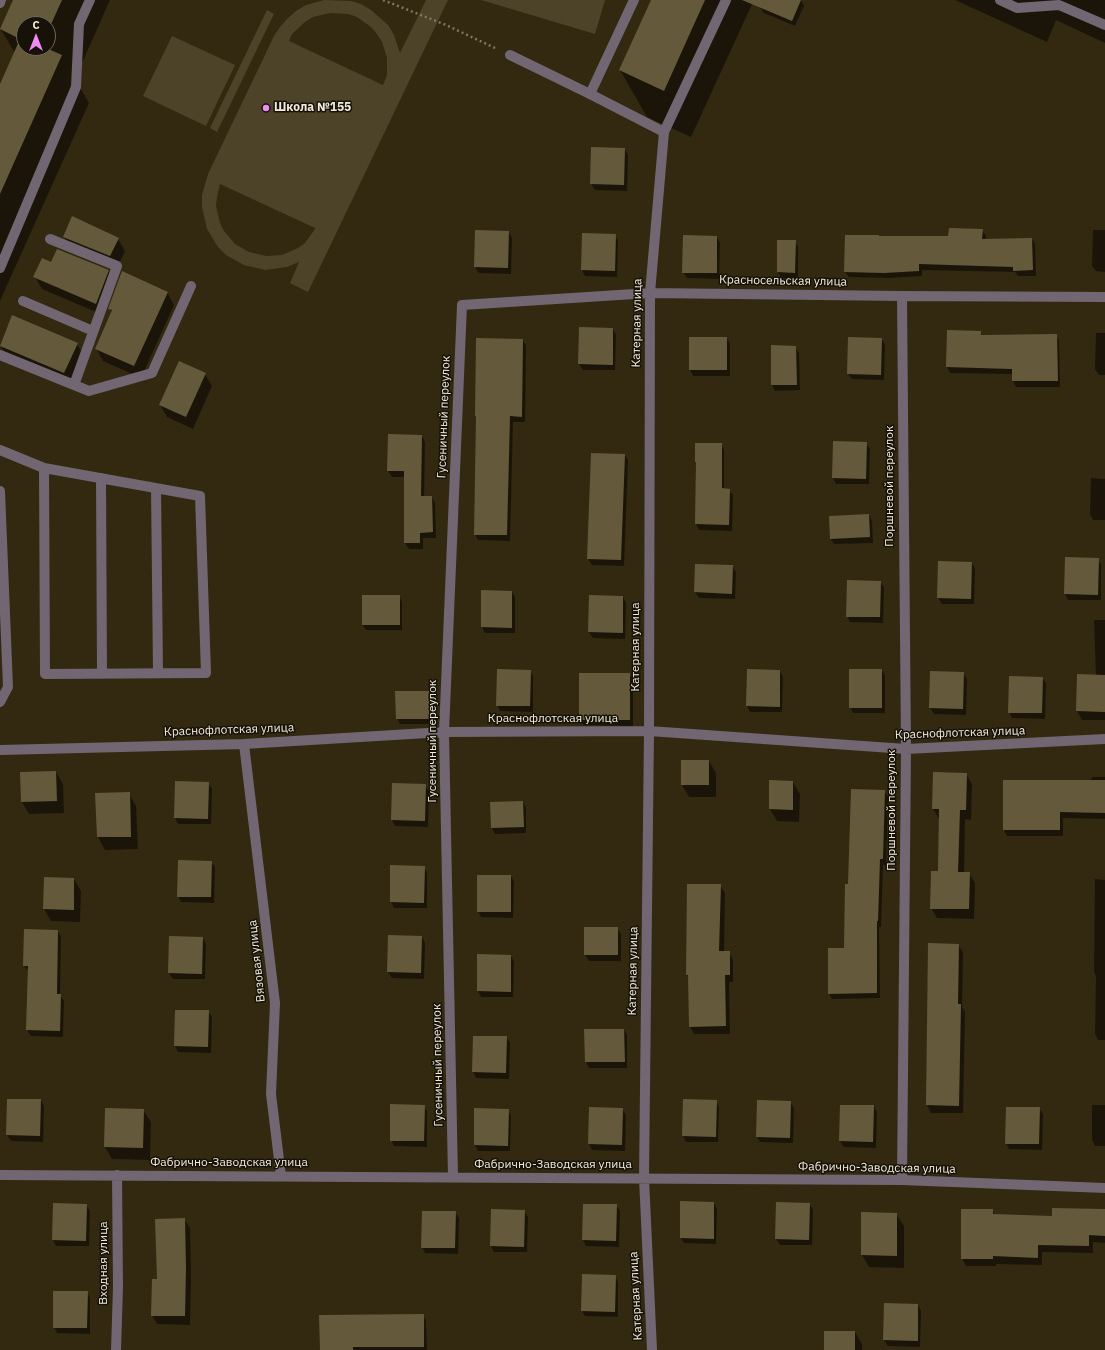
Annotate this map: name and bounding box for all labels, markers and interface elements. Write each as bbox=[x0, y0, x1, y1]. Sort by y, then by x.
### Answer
north arrow bbox=[16, 16, 56, 56]
text: С bbox=[32, 18, 40, 32]
place label: Школа №155 bbox=[274, 101, 351, 115]
marker: Школа №155 bbox=[261, 103, 271, 113]
street label: Красносельская улица bbox=[719, 273, 847, 289]
street label: Катерная улица bbox=[629, 278, 645, 368]
street label: Гусеничный переулок bbox=[435, 355, 453, 479]
street label: Поршневой переулок bbox=[883, 425, 897, 547]
street label: Катерная улица bbox=[629, 602, 643, 692]
street label: Гусеничный переулок bbox=[426, 680, 440, 802]
street label: Краснофлотская улица bbox=[488, 712, 618, 726]
street label: Краснофлотская улица bbox=[164, 721, 294, 739]
street label: Краснофлотская улица bbox=[895, 724, 1025, 742]
street label: Поршневой переулок bbox=[885, 749, 899, 871]
street label: Вязовая улица bbox=[246, 919, 268, 1003]
street label: Катерная улица bbox=[625, 926, 641, 1016]
street label: Гусеничный переулок bbox=[430, 1003, 446, 1127]
street label: Фабрично-Заводская улица bbox=[150, 1156, 308, 1170]
street label: Фабрично-Заводская улица bbox=[474, 1158, 632, 1172]
street label: Фабрично-Заводская улица bbox=[798, 1159, 956, 1177]
street label: Входная улица bbox=[97, 1221, 111, 1305]
street label: Катерная улица bbox=[626, 1251, 646, 1341]

